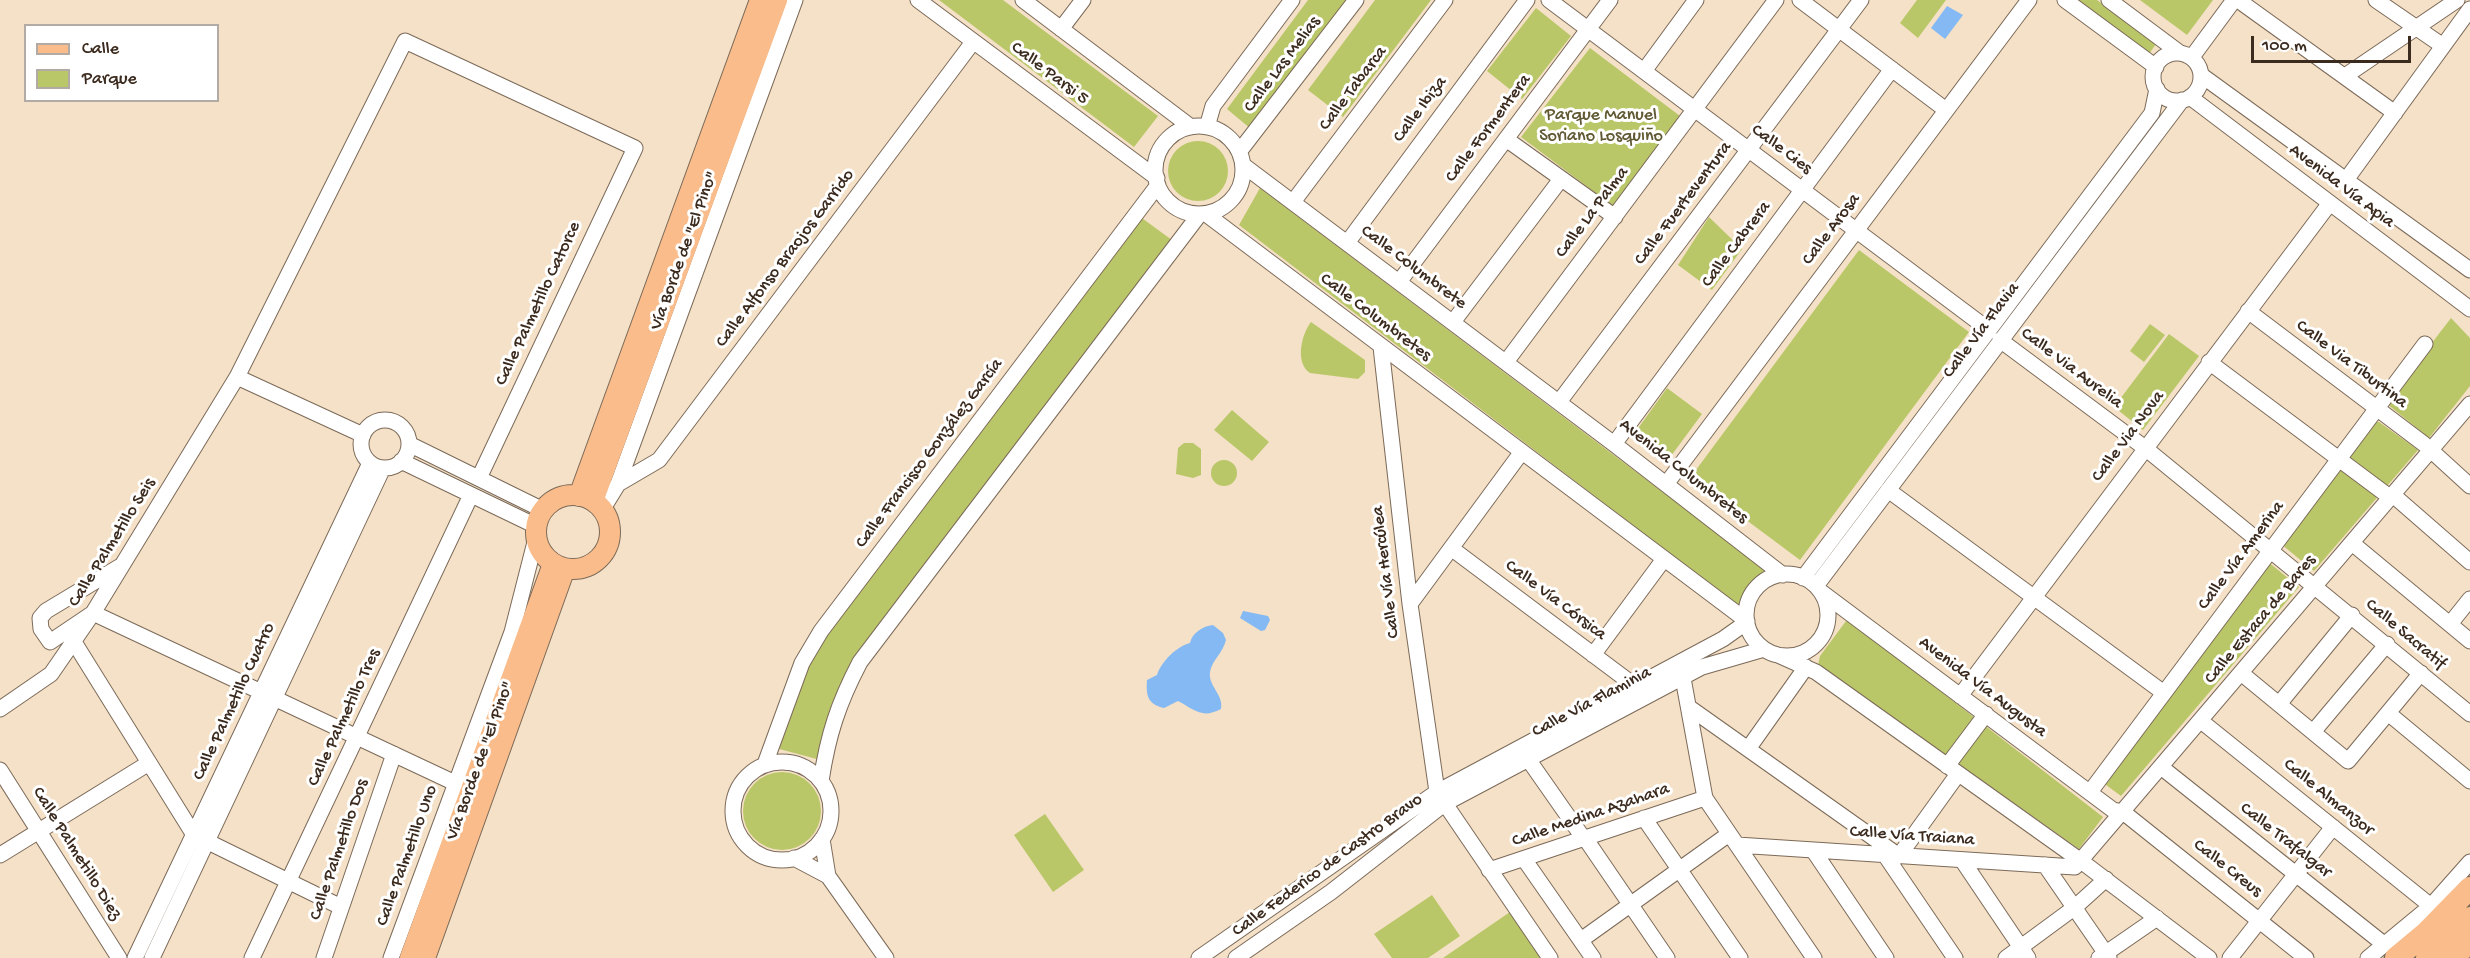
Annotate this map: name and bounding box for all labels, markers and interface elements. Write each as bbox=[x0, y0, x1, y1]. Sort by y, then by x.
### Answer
street label: Calle Las Melias bbox=[1240, 13, 1326, 117]
legend bbox=[24, 24, 219, 102]
scale bar bbox=[2254, 24, 2414, 62]
text: 100 m bbox=[2262, 36, 2307, 57]
street label: Calle Parsi 5 bbox=[1006, 38, 1092, 110]
text: Calle bbox=[82, 39, 119, 60]
street label: Calle Tabarca bbox=[1315, 43, 1393, 135]
text: Parque bbox=[82, 69, 137, 90]
street label: Calle Formentera bbox=[1441, 71, 1537, 187]
street label: Calle Ibiza bbox=[1389, 73, 1453, 147]
park label: Parque Manuel Soriano Losquiño bbox=[1539, 105, 1663, 148]
street label: Calle Cies bbox=[1746, 120, 1816, 180]
street label: Calle Fuerteventura bbox=[1630, 138, 1738, 270]
street label: Avenida Vía Apia bbox=[2284, 140, 2398, 234]
street label: Calle La Palma bbox=[1552, 163, 1634, 263]
street label: Calle Alfonso Braojos Garrido bbox=[712, 166, 860, 352]
street label: Vía Borde de "El Pino" bbox=[646, 169, 724, 333]
street label: Calle Arosa bbox=[1798, 190, 1866, 270]
street label: Calle Cabrera bbox=[1698, 198, 1776, 292]
street label: Calle Palmetillo Catorce bbox=[492, 219, 586, 389]
street label: Calle Columbrete bbox=[1356, 221, 1470, 315]
street label: Calle Columbretes bbox=[1315, 269, 1435, 367]
street label: Calle Vía Flavia bbox=[1939, 279, 2025, 383]
street label: Calle Via Tiburtina bbox=[2291, 316, 2411, 414]
street label: Calle Via Aurelia bbox=[2016, 324, 2126, 414]
street label: Calle Francisco González García bbox=[852, 355, 1008, 553]
street label: Calle Via Nova bbox=[2088, 387, 2170, 487]
street label: Avenida Columbretes bbox=[1614, 415, 1752, 529]
street label: Calle Palmetillo Seis bbox=[65, 474, 161, 612]
street label: Calle Vía Amerina bbox=[2194, 497, 2290, 615]
street label: Calle Vía Hercúlea bbox=[1368, 505, 1406, 639]
street label: Calle Estaca de Bares bbox=[2201, 551, 2321, 689]
street label: Calle Vía Córsica bbox=[1500, 556, 1610, 646]
street label: Calle Sacratif bbox=[2360, 595, 2450, 675]
street label: Calle Palmetillo Cuatro bbox=[189, 620, 281, 784]
street label: Avenida Vía Augusta bbox=[1914, 633, 2050, 743]
street label: Calle Palmetillo Tres bbox=[304, 646, 386, 790]
street label: Calle Vía Flaminia bbox=[1529, 663, 1655, 743]
street label: Vía Borde de "El Pino" bbox=[442, 679, 520, 843]
street label: Calle Almanzor bbox=[2278, 755, 2378, 841]
street label: Calle Palmetillo Dos bbox=[306, 777, 374, 923]
street label: Calle Medina Azahara bbox=[1510, 779, 1672, 853]
street label: Calle Palmetillo Diez bbox=[26, 783, 126, 925]
street label: Calle Palmetillo Uno bbox=[372, 783, 444, 929]
street label: Calle Federico de Castro Bravo bbox=[1229, 790, 1427, 942]
street label: Calle Trafalgar bbox=[2235, 798, 2335, 884]
street label: Calle Vía Traiana bbox=[1849, 822, 1975, 852]
street label: Calle Creus bbox=[2188, 835, 2266, 903]

